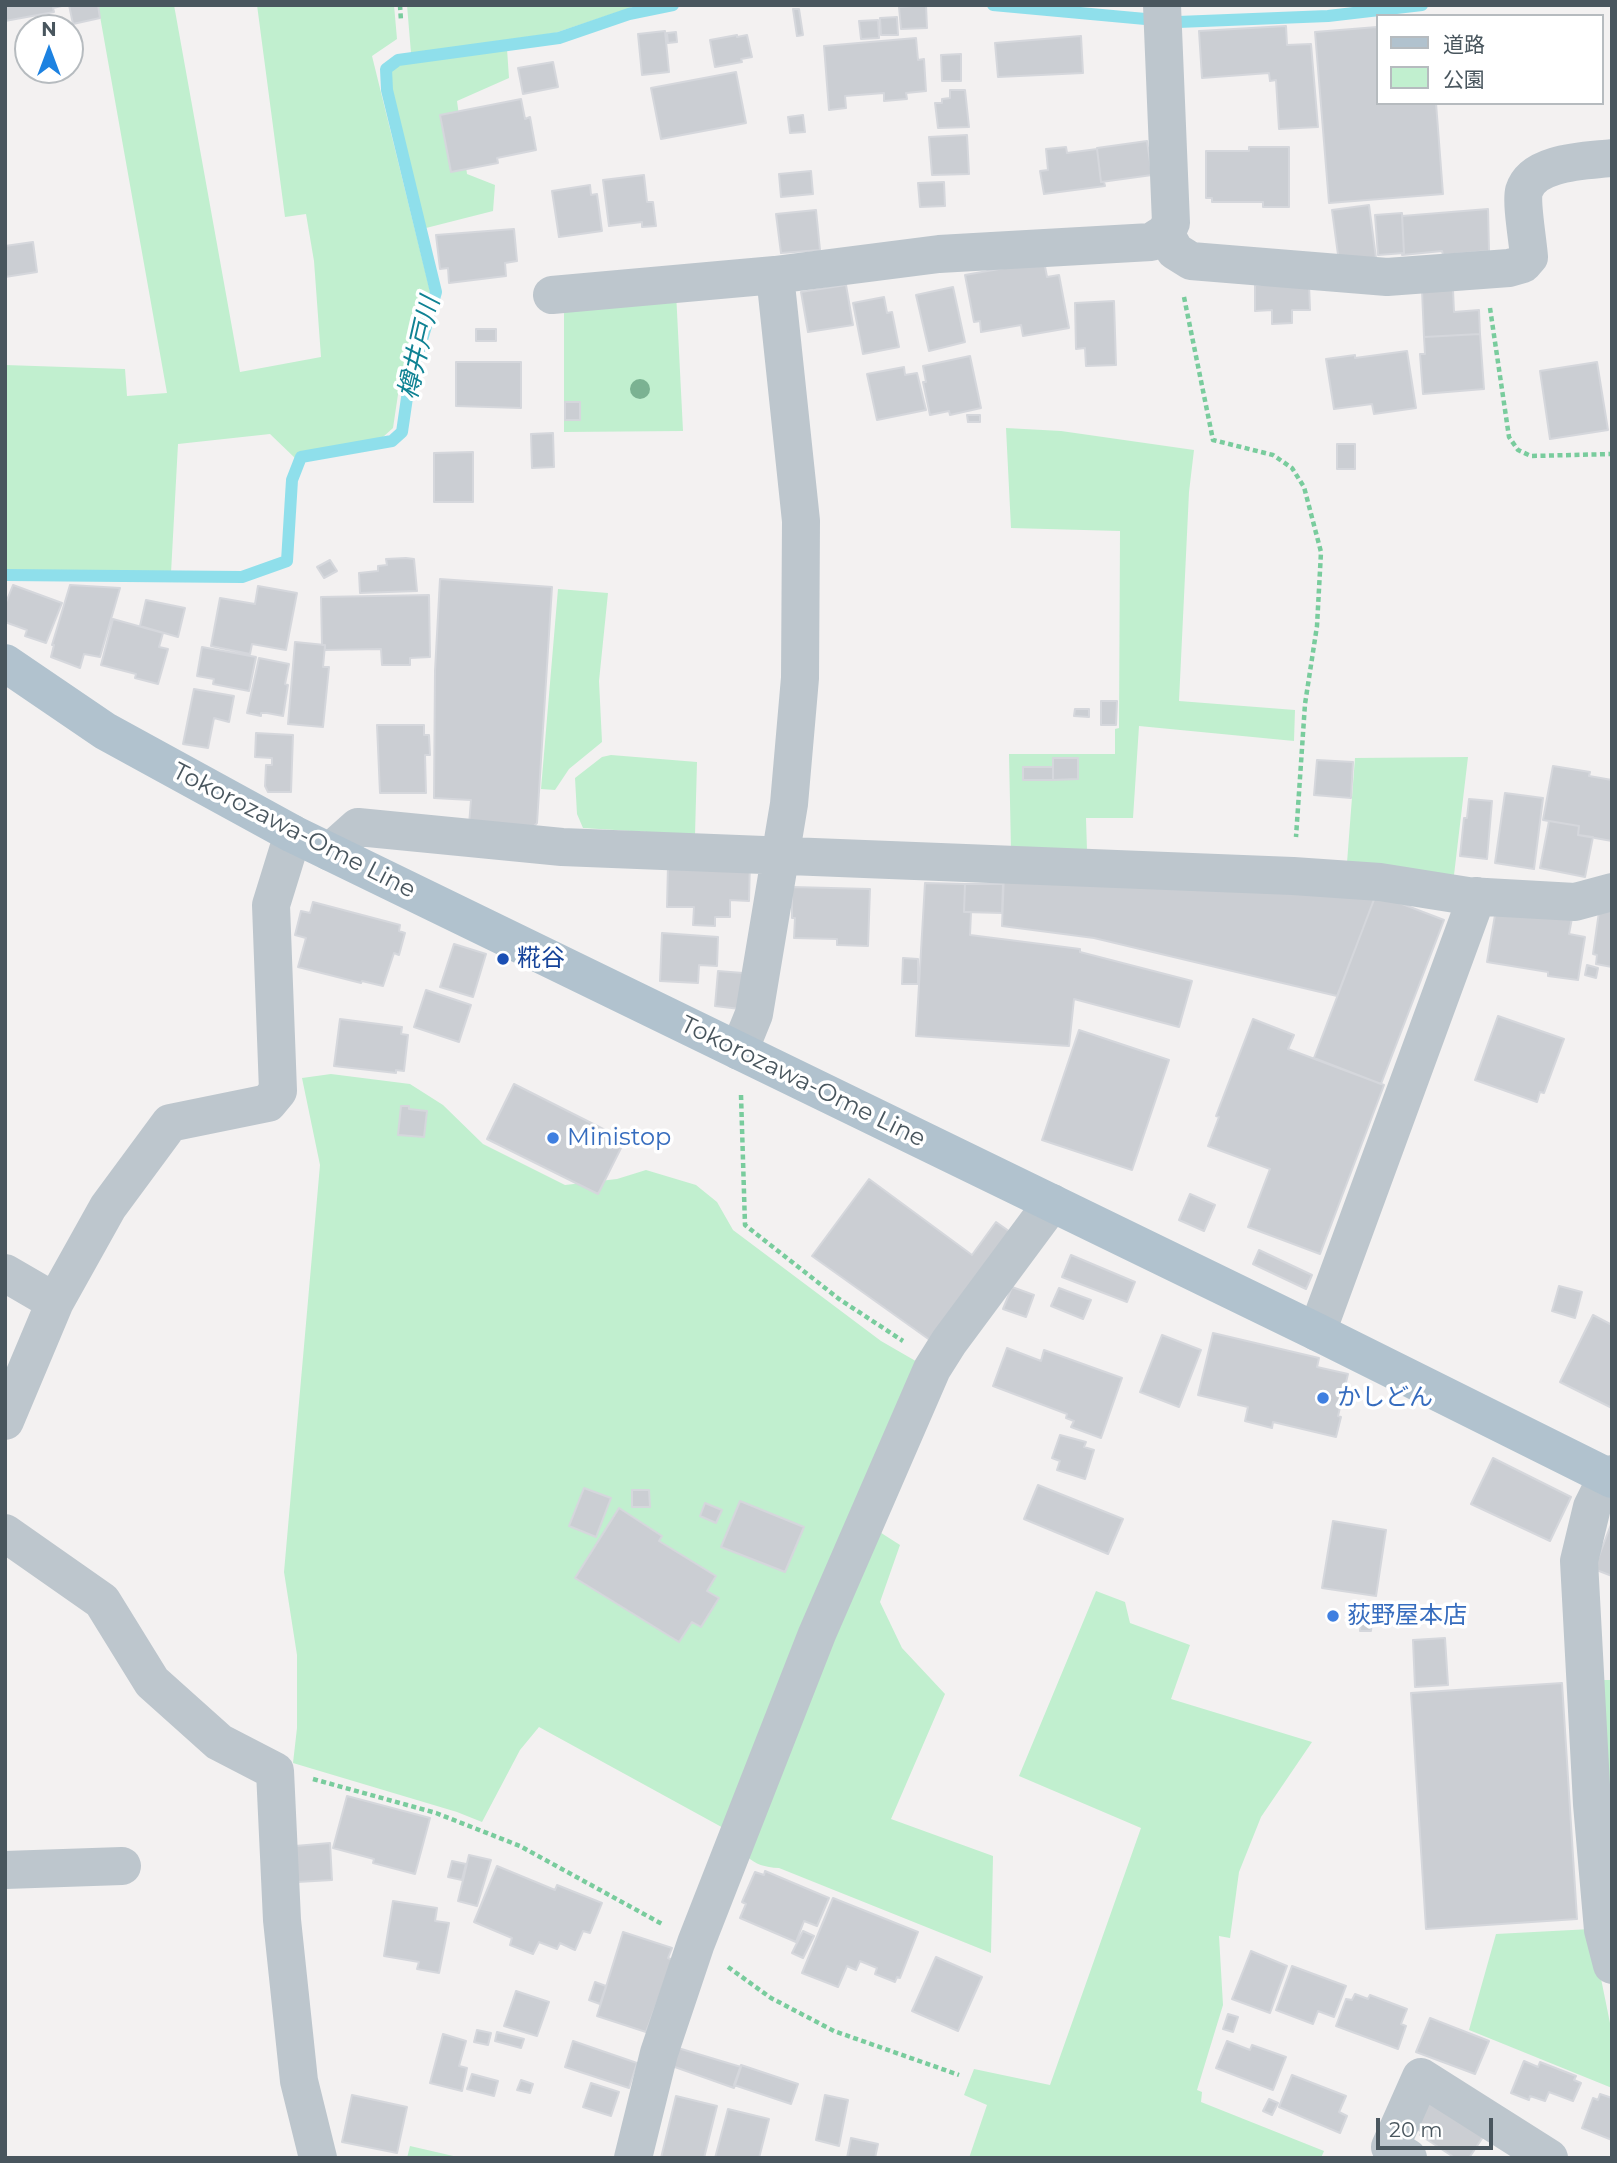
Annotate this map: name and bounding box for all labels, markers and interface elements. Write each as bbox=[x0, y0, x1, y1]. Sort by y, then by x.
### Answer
north arrow bbox=[14, 14, 84, 84]
legend bbox=[1376, 14, 1603, 105]
text: N bbox=[41, 18, 57, 41]
text: 道路 bbox=[1443, 32, 1485, 57]
text: 公園 bbox=[1443, 67, 1485, 92]
water label: 樽井戸川 bbox=[393, 294, 447, 402]
street label: Tokorozawa-Ome Line bbox=[168, 757, 420, 905]
place label: 糀谷 bbox=[517, 945, 565, 973]
marker: 糀谷 bbox=[495, 951, 511, 967]
street label: Tokorozawa-Ome Line bbox=[676, 1010, 930, 1154]
place label: Ministop bbox=[567, 1124, 671, 1152]
marker: Ministop bbox=[545, 1130, 561, 1146]
place label: かしどん bbox=[1337, 1384, 1433, 1412]
marker: かしどん bbox=[1315, 1390, 1331, 1406]
place label: 荻野屋本店 bbox=[1347, 1602, 1467, 1630]
marker: 荻野屋本店 bbox=[1325, 1608, 1341, 1624]
scale bar bbox=[1379, 2104, 1496, 2148]
text: 20 m bbox=[1389, 2117, 1443, 2142]

